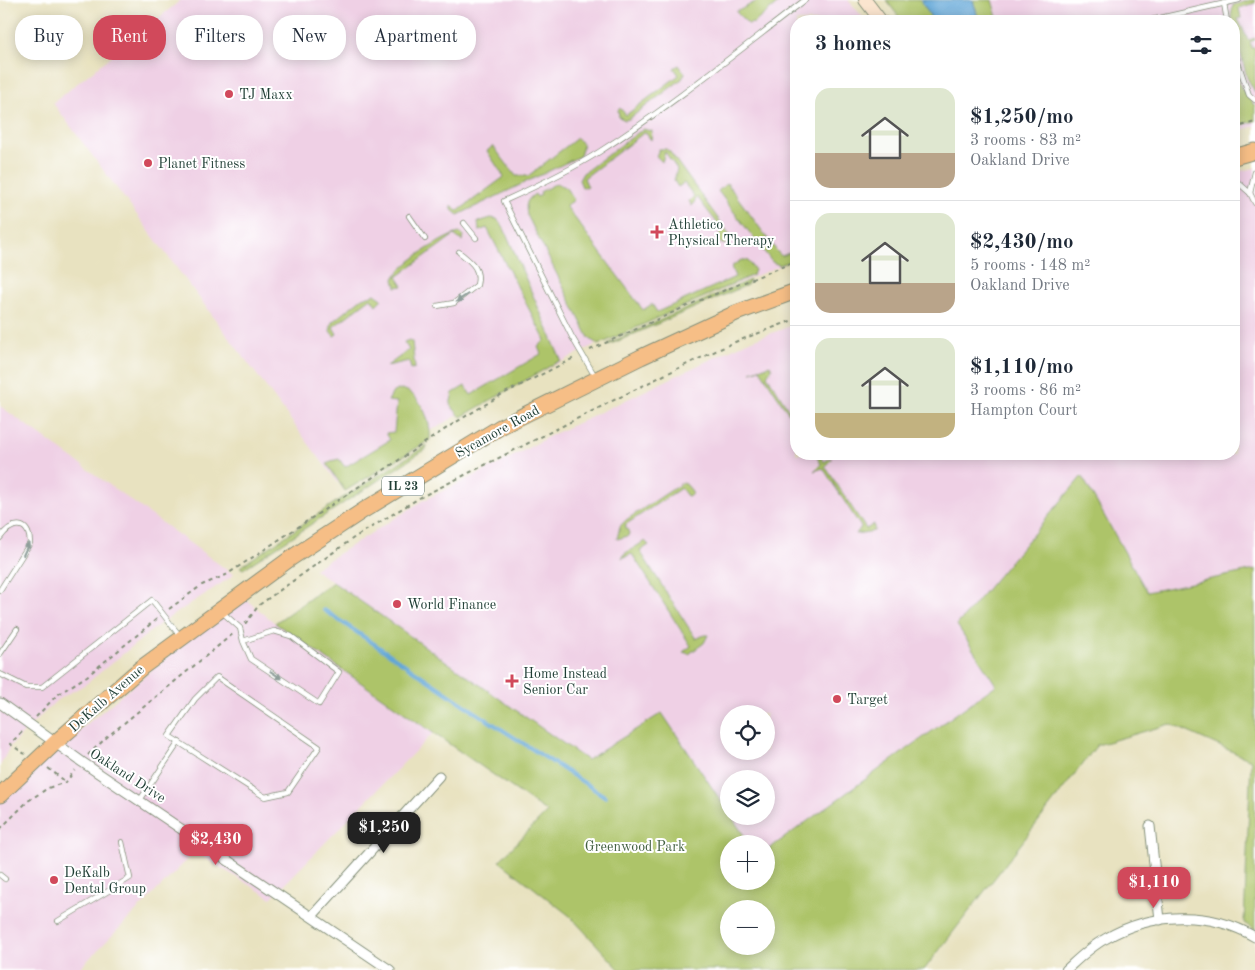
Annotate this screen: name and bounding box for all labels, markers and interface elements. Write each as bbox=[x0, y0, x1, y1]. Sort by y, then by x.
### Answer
chip: Buy bbox=[15, 15, 83, 60]
chip: Rent bbox=[93, 15, 166, 60]
chip: Filters bbox=[176, 15, 263, 60]
chip: New bbox=[273, 15, 346, 60]
chip: Apartment bbox=[356, 15, 476, 60]
icon: filters bbox=[1187, 31, 1215, 59]
text: 3 homes bbox=[815, 34, 891, 55]
marker: TJ Maxx bbox=[223, 88, 235, 100]
place label: TJ Maxx bbox=[239, 88, 293, 102]
text: $1,250/mo bbox=[970, 107, 1074, 128]
icon: home bbox=[855, 108, 915, 168]
text: 3 rooms · 83 m² bbox=[970, 133, 1081, 149]
text: Oakland Drive bbox=[970, 153, 1070, 169]
marker: Planet Fitness bbox=[142, 157, 154, 169]
place label: Planet Fitness bbox=[158, 157, 245, 171]
place label: Athletico Physical Therapy bbox=[668, 218, 775, 248]
marker: Athletico Physical Therapy bbox=[650, 225, 664, 239]
text: $2,430/mo bbox=[970, 232, 1074, 253]
icon: home bbox=[855, 233, 915, 293]
text: 5 rooms · 148 m² bbox=[970, 258, 1090, 274]
text: Oakland Drive bbox=[970, 278, 1070, 294]
one-way arrow bbox=[455, 293, 468, 303]
text: $1,110/mo bbox=[970, 357, 1074, 378]
icon: home bbox=[855, 358, 915, 418]
text: 3 rooms · 86 m² bbox=[970, 383, 1081, 399]
street label: Sycamore Road bbox=[453, 403, 542, 461]
text: Hampton Court bbox=[970, 403, 1078, 419]
road number: IL 23 bbox=[382, 476, 424, 496]
one-way arrow bbox=[23, 542, 31, 556]
marker: World Finance bbox=[391, 598, 403, 610]
place label: World Finance bbox=[407, 598, 496, 612]
street label: DeKalb Avenue bbox=[67, 663, 147, 735]
place label: Home Instead Senior Car bbox=[523, 667, 607, 697]
one-way arrow bbox=[269, 670, 283, 680]
marker: Home Instead Senior Car bbox=[505, 674, 519, 688]
marker: Target bbox=[831, 693, 843, 705]
place label: Target bbox=[847, 693, 888, 707]
map controls bbox=[720, 705, 775, 955]
button: locate bbox=[720, 705, 775, 760]
street label: Oakland Drive bbox=[87, 746, 168, 805]
button: layers bbox=[720, 770, 775, 825]
pin: $1,250 bbox=[343, 812, 425, 854]
text: $1,250 bbox=[359, 820, 409, 836]
pin: $2,430 bbox=[175, 824, 257, 866]
text: $2,430 bbox=[191, 832, 241, 848]
button: + bbox=[720, 835, 775, 890]
park label: Greenwood Park bbox=[585, 840, 685, 854]
place label: DeKalb Dental Group bbox=[64, 866, 146, 896]
pin: $1,110 bbox=[1113, 866, 1195, 909]
marker: DeKalb Dental Group bbox=[48, 874, 60, 886]
text: $1,110 bbox=[1129, 875, 1179, 891]
button: − bbox=[720, 900, 775, 955]

